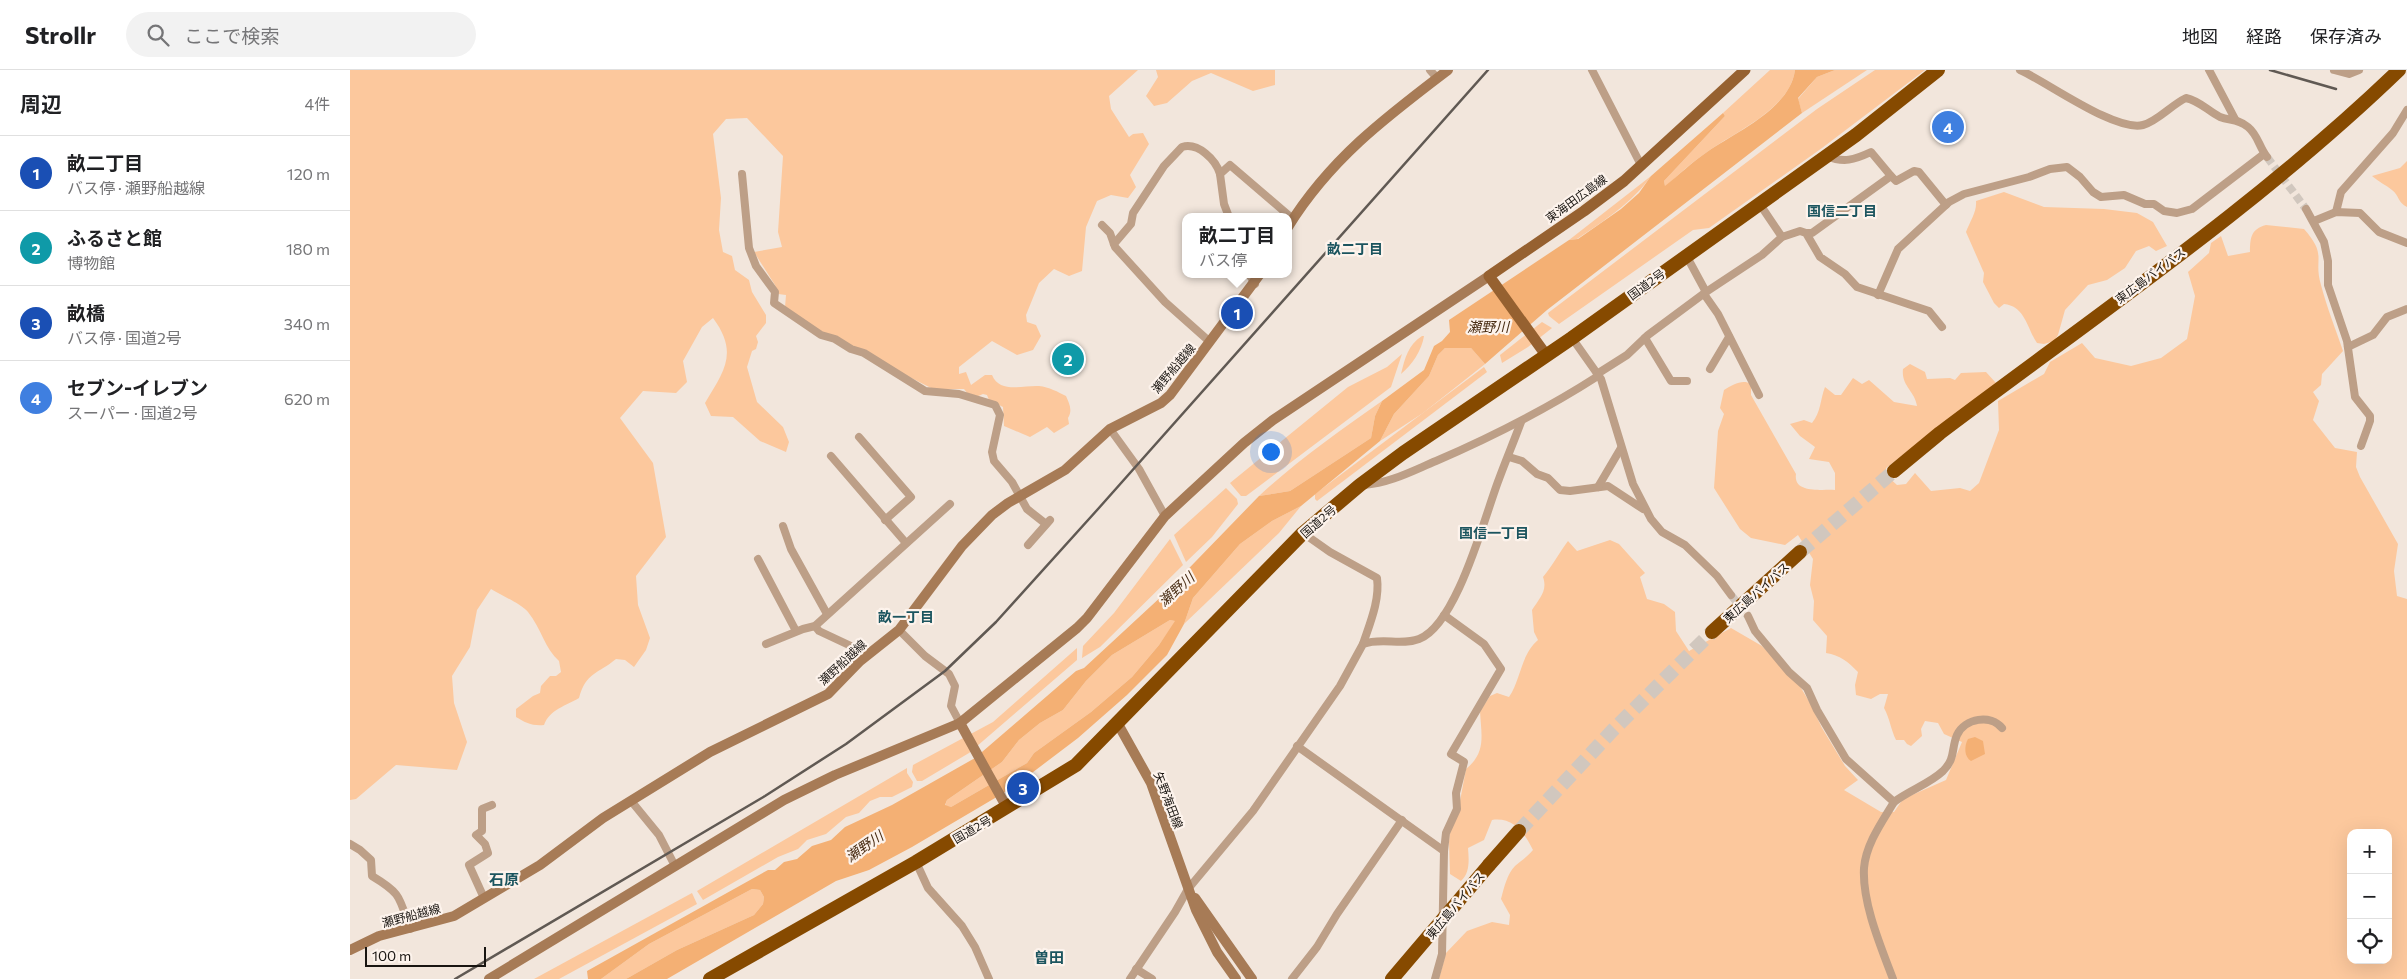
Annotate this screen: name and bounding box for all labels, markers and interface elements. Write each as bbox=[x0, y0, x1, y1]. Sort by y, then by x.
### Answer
search box bbox=[126, 12, 476, 57]
text: Strollr bbox=[25, 20, 96, 49]
icon: search bbox=[144, 21, 172, 49]
text: ここで検索 bbox=[184, 24, 279, 47]
text: 地図 bbox=[2182, 25, 2218, 47]
text: 経路 bbox=[2246, 25, 2282, 47]
text: 保存済み bbox=[2310, 25, 2382, 47]
text: 周辺 bbox=[20, 91, 62, 116]
text: 4件 bbox=[304, 94, 330, 113]
pin: 4 bbox=[1932, 108, 1964, 146]
text: 畝二丁目 bbox=[67, 151, 143, 174]
text: 1 bbox=[32, 164, 40, 183]
text: 120 m bbox=[287, 164, 330, 183]
street label: 東海田広島線 bbox=[1543, 171, 1609, 225]
text: バス停 · 瀬野船越線 bbox=[67, 178, 205, 197]
district label: 国信二丁目 bbox=[1807, 202, 1877, 219]
popup bbox=[1182, 213, 1292, 278]
text: 畝二丁目 bbox=[1199, 223, 1275, 246]
text: ふるさと館 bbox=[67, 226, 162, 249]
text: 2 bbox=[31, 239, 41, 258]
text: 180 m bbox=[286, 239, 330, 258]
district label: 畝二丁目 bbox=[1327, 240, 1383, 257]
street label: 東広島バイパス bbox=[2112, 244, 2188, 306]
text: バス停 bbox=[1199, 250, 1247, 269]
text: 博物館 bbox=[67, 253, 115, 272]
street label: 国道2号 bbox=[1625, 266, 1667, 302]
pin: 1 bbox=[1221, 294, 1253, 332]
text: 畝橋 bbox=[67, 301, 105, 324]
text: 3 bbox=[31, 314, 41, 333]
text: 340 m bbox=[284, 314, 330, 333]
water label: 瀬野川 bbox=[1467, 318, 1511, 335]
text: バス停 · 国道2号 bbox=[67, 328, 182, 347]
pin: 2 bbox=[1052, 340, 1084, 378]
street label: 瀬野船越線 bbox=[1148, 341, 1198, 395]
text: セブン-イレブン bbox=[67, 376, 208, 399]
text: 4 bbox=[31, 389, 41, 408]
text: 620 m bbox=[284, 389, 330, 408]
text: スーパー · 国道2号 bbox=[67, 403, 198, 422]
your location bbox=[1258, 439, 1284, 465]
street label: 国道2号 bbox=[1297, 502, 1339, 540]
district label: 国信一丁目 bbox=[1459, 524, 1529, 541]
street label: 東広島バイパス bbox=[1720, 559, 1792, 625]
water label: 瀬野川 bbox=[1155, 567, 1199, 609]
district label: 畝一丁目 bbox=[878, 608, 934, 625]
street label: 瀬野船越線 bbox=[815, 636, 869, 688]
pin: 3 bbox=[1007, 769, 1039, 807]
street label: 矢野海田線 bbox=[1152, 769, 1186, 831]
street label: 国道2号 bbox=[950, 812, 994, 846]
water label: 瀬野川 bbox=[842, 826, 888, 865]
map controls bbox=[2347, 829, 2392, 964]
button: + bbox=[2347, 829, 2392, 874]
street label: 東広島バイパス bbox=[1423, 868, 1487, 942]
district label: 石原 bbox=[489, 870, 519, 888]
button: − bbox=[2347, 874, 2392, 919]
street label: 瀬野船越線 bbox=[380, 900, 442, 930]
button: locate bbox=[2347, 919, 2392, 964]
scale bar bbox=[365, 944, 486, 967]
text: 100 m bbox=[372, 947, 411, 964]
district label: 曽田 bbox=[1034, 948, 1064, 966]

